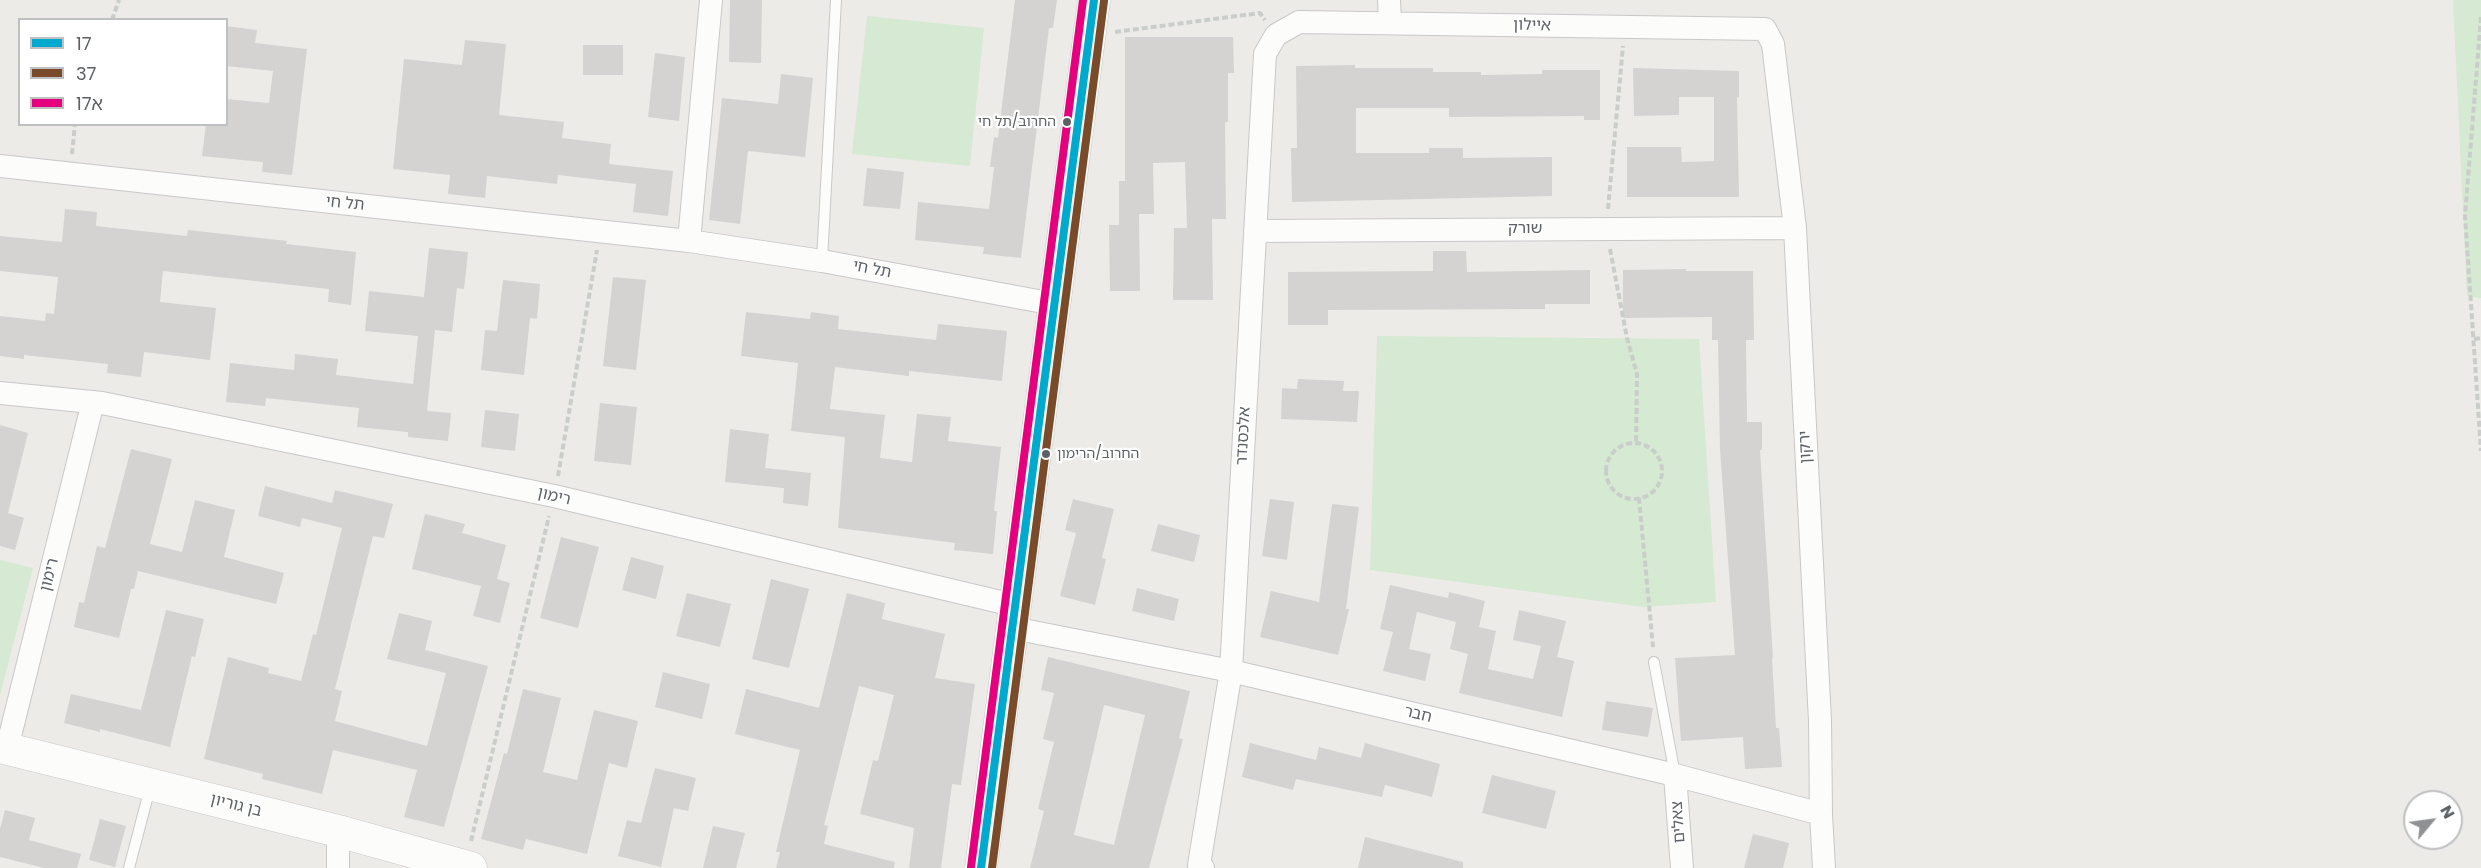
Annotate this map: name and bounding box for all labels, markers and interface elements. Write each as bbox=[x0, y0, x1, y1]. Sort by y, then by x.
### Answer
street label: איילון bbox=[1513, 16, 1551, 36]
legend bbox=[18, 18, 228, 126]
text: 17 bbox=[76, 31, 92, 56]
text: 37 bbox=[76, 61, 96, 86]
text: 17א bbox=[76, 91, 103, 116]
place label: החרוב/תל חי bbox=[978, 114, 1056, 130]
marker: החרוב/תל חי bbox=[1061, 116, 1073, 128]
street label: תל חי bbox=[325, 192, 365, 216]
street label: שורק bbox=[1508, 219, 1542, 239]
street label: תל חי bbox=[851, 257, 893, 283]
street label: אלכסנדר bbox=[1233, 406, 1255, 466]
street label: ירקון bbox=[1796, 430, 1816, 464]
place label: החרוב/הרימון bbox=[1057, 446, 1139, 462]
marker: החרוב/הרימון bbox=[1040, 448, 1052, 460]
street label: רימון bbox=[535, 484, 573, 510]
street label: רימון bbox=[37, 556, 63, 594]
street label: חבר bbox=[1402, 703, 1434, 727]
street label: בן גוריון bbox=[208, 790, 264, 822]
north arrow bbox=[2403, 790, 2463, 850]
street label: צאלים bbox=[1668, 800, 1690, 844]
text: N bbox=[2434, 801, 2460, 823]

